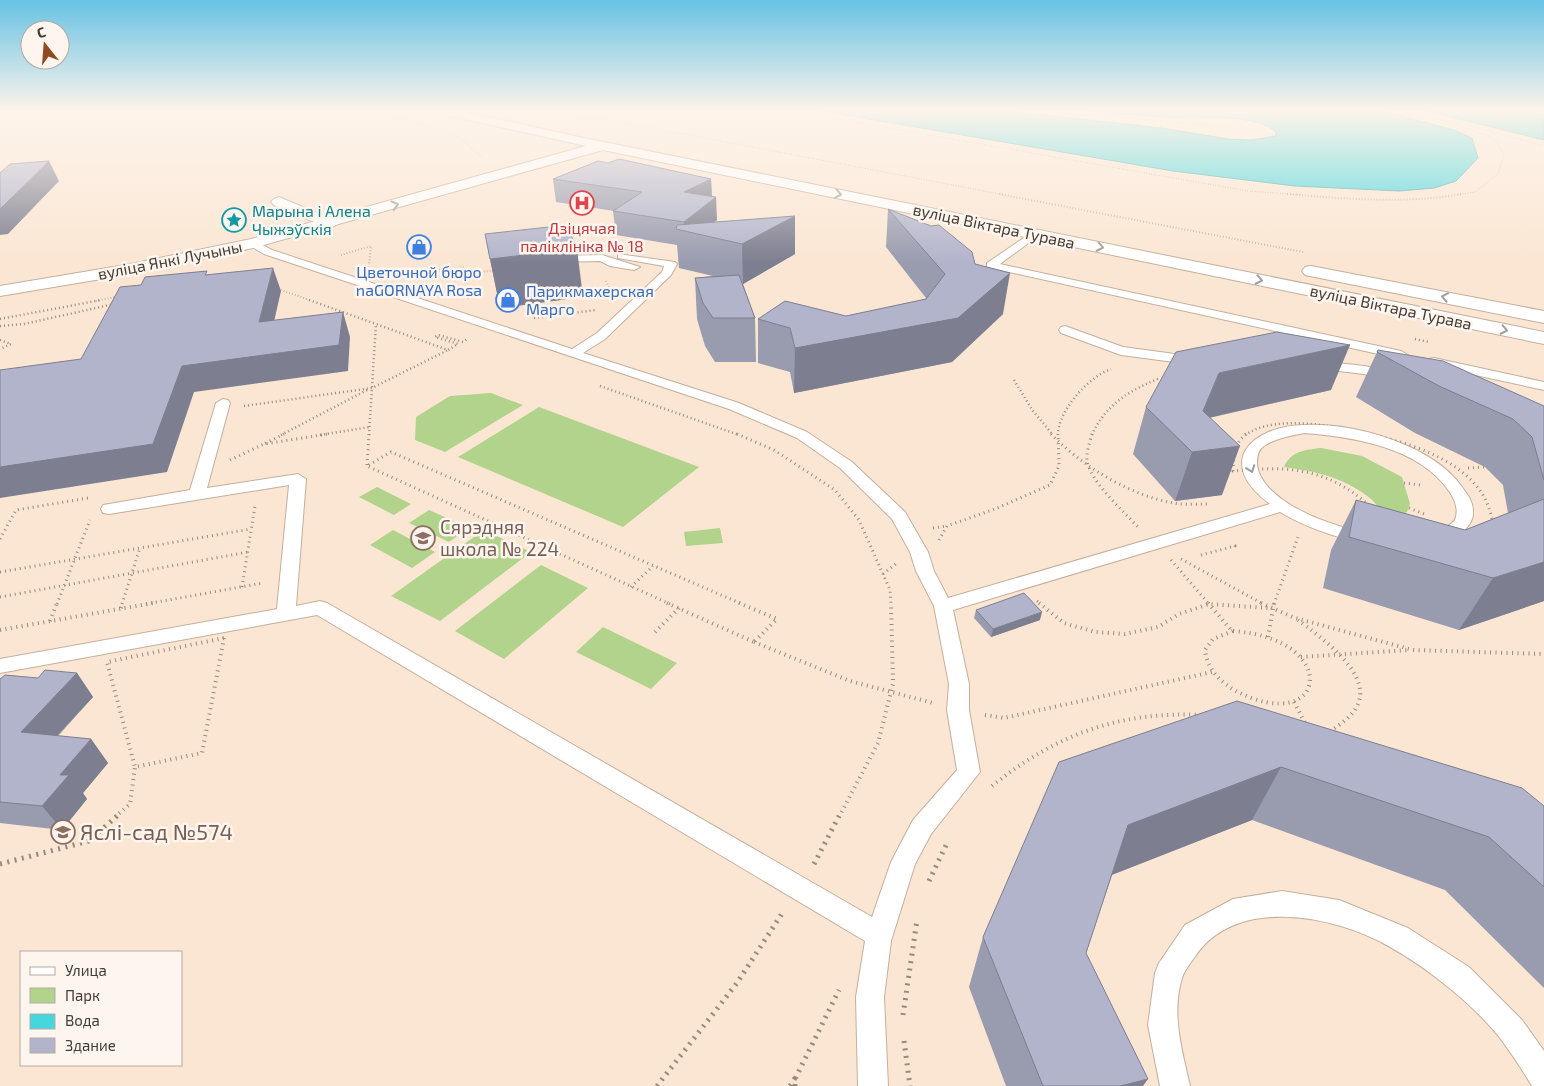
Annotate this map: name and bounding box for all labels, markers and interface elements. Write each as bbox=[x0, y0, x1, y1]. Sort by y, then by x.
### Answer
north arrow bbox=[20, 20, 70, 70]
text: С bbox=[35, 23, 47, 41]
one-way arrow bbox=[834, 188, 842, 198]
hospital icon: Дзіцячая паліклініка № 18 bbox=[569, 190, 595, 216]
street label: вуліца Віктара Турава bbox=[911, 199, 1077, 253]
one-way arrow bbox=[390, 200, 399, 211]
place label: Марына і Алена Чыжэўскія bbox=[252, 201, 371, 239]
place icon: Марына і Алена Чыжэўскія bbox=[221, 207, 247, 233]
place label: Дзіцячая паліклініка № 18 bbox=[520, 218, 644, 255]
shop icon: Цветочной бюро naGORNAYA Rosa bbox=[406, 234, 432, 260]
street label: вуліца Янкі Лучыны bbox=[96, 236, 244, 284]
one-way arrow bbox=[1096, 241, 1104, 252]
place label: Цветочной бюро naGORNAYA Rosa bbox=[356, 262, 482, 299]
one-way arrow bbox=[1255, 274, 1264, 285]
street label: вуліца Віктара Турава bbox=[1308, 280, 1474, 334]
place label: Парикмахерская Марго bbox=[526, 281, 654, 318]
shop icon: Парикмахерская Марго bbox=[495, 287, 521, 313]
one-way arrow bbox=[1440, 293, 1449, 303]
one-way arrow bbox=[1500, 324, 1509, 335]
one-way arrow bbox=[1245, 465, 1255, 473]
place label: Сярэдняя школа № 224 bbox=[440, 515, 559, 560]
school or university icon: Сярэдняя школа № 224 bbox=[410, 525, 436, 551]
place label: Яслі-сад №574 bbox=[80, 818, 233, 844]
school or university icon: Яслі-сад №574 bbox=[50, 819, 76, 845]
legend bbox=[20, 951, 182, 1066]
text: Улица bbox=[65, 961, 107, 979]
text: Парк bbox=[65, 986, 100, 1004]
text: Вода bbox=[65, 1011, 100, 1029]
text: Здание bbox=[65, 1036, 116, 1054]

